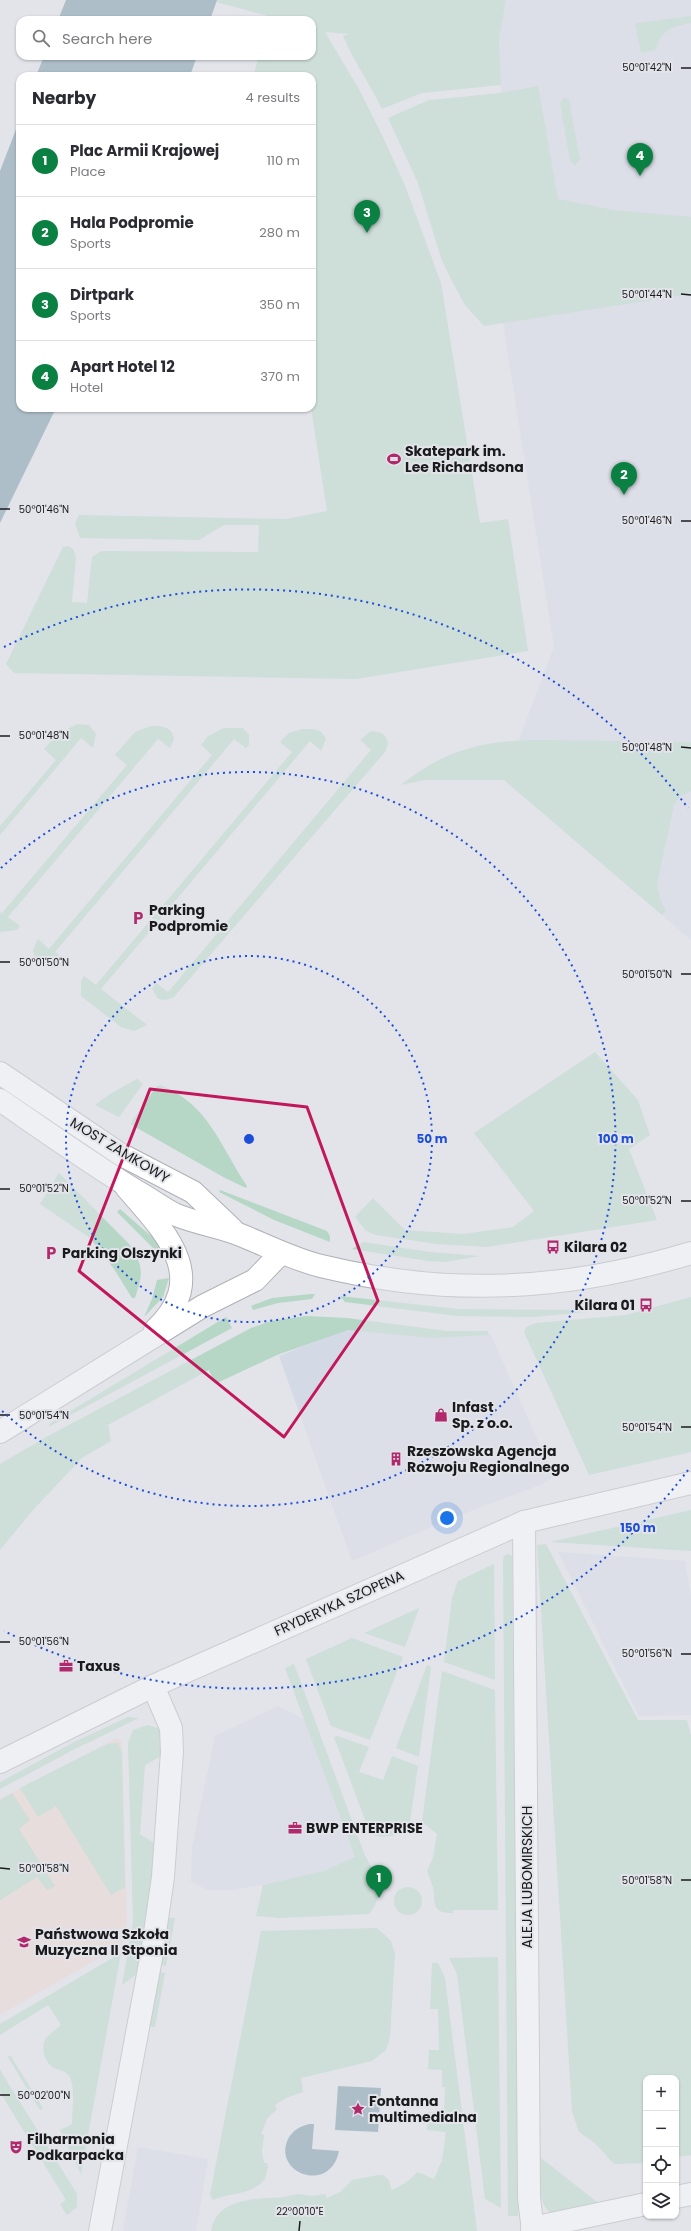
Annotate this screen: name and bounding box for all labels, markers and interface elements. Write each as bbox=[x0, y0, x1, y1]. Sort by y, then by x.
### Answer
search box bbox=[16, 16, 316, 60]
icon: search bbox=[30, 27, 52, 49]
text: Search here bbox=[62, 28, 152, 49]
text: 50°01'42"N bbox=[622, 60, 672, 75]
text: Nearby bbox=[32, 86, 96, 110]
text: 4 results bbox=[246, 88, 300, 107]
text: Plac Armii Krajowej bbox=[70, 140, 219, 161]
pin: 4 bbox=[627, 143, 653, 176]
text: 1 bbox=[43, 151, 47, 170]
text: 110 m bbox=[267, 151, 300, 170]
text: Place bbox=[70, 162, 105, 181]
pin: 3 bbox=[354, 200, 380, 233]
text: Hala Podpromie bbox=[70, 212, 194, 233]
text: 2 bbox=[41, 223, 49, 242]
text: 280 m bbox=[259, 223, 300, 242]
text: Sports bbox=[70, 234, 111, 253]
text: Dirtpark bbox=[70, 284, 134, 305]
text: 50°01'44"N bbox=[622, 287, 672, 302]
text: 3 bbox=[41, 295, 49, 314]
text: 350 m bbox=[259, 295, 300, 314]
text: Sports bbox=[70, 306, 111, 325]
text: Apart Hotel 12 bbox=[70, 356, 175, 377]
text: 4 bbox=[41, 367, 49, 386]
text: 370 m bbox=[260, 367, 300, 386]
text: Hotel bbox=[70, 378, 103, 397]
place label: Skatepark im. Lee Richardsona bbox=[405, 441, 524, 477]
sports icon: Skatepark im. Lee Richardsona bbox=[386, 451, 402, 467]
pin: 2 bbox=[611, 462, 637, 495]
text: 50°01'46"N bbox=[19, 502, 69, 517]
text: 50°01'46"N bbox=[622, 513, 672, 528]
text: 50°01'48"N bbox=[19, 728, 69, 743]
text: 50°01'48"N bbox=[622, 740, 672, 755]
place label: Parking Podpromie bbox=[149, 900, 229, 936]
parking icon: Parking Podpromie bbox=[130, 910, 146, 926]
text: 50°01'50"N bbox=[19, 955, 69, 970]
text: 50°01'50"N bbox=[622, 967, 672, 982]
street label: MOST ZAMKOWY bbox=[66, 1112, 174, 1188]
text: 50 m bbox=[417, 1130, 448, 1147]
text: 100 m bbox=[598, 1130, 634, 1147]
centre of rings bbox=[242, 1132, 256, 1146]
text: 50°01'52"N bbox=[19, 1181, 69, 1196]
text: 50°01'52"N bbox=[622, 1193, 672, 1208]
place label: Kilara 02 bbox=[564, 1237, 627, 1257]
bus stop icon: Kilara 02 bbox=[545, 1239, 561, 1255]
place label: Parking Olszynki bbox=[62, 1243, 182, 1263]
parking icon: Parking Olszynki bbox=[43, 1245, 59, 1261]
place label: Kilara 01 bbox=[575, 1295, 635, 1315]
bus stop icon: Kilara 01 bbox=[638, 1297, 654, 1313]
place label: Infast Sp. z o.o. bbox=[452, 1397, 513, 1433]
shop icon: Infast Sp. z o.o. bbox=[433, 1407, 449, 1423]
text: 50°01'54"N bbox=[19, 1408, 69, 1423]
text: 50°01'54"N bbox=[622, 1420, 672, 1435]
place label: Rzeszowska Agencja Rozwoju Regionalnego bbox=[407, 1441, 569, 1477]
building icon: Rzeszowska Agencja Rozwoju Regionalnego bbox=[388, 1451, 404, 1467]
your location bbox=[437, 1508, 457, 1528]
text: 150 m bbox=[620, 1519, 656, 1536]
street label: FRYDERYKA SZOPENA bbox=[271, 1565, 407, 1641]
text: 50°01'56"N bbox=[19, 1634, 69, 1649]
text: 50°01'56"N bbox=[622, 1646, 672, 1661]
place label: Taxus bbox=[77, 1656, 120, 1676]
office icon: Taxus bbox=[58, 1658, 74, 1674]
street label: ALEJA LUBOMIRSKICH bbox=[517, 1806, 537, 1948]
place label: BWP ENTERPRISE bbox=[306, 1818, 423, 1838]
office icon: BWP ENTERPRISE bbox=[287, 1820, 303, 1836]
text: 50°01'58"N bbox=[19, 1861, 69, 1876]
pin: 1 bbox=[366, 1865, 392, 1898]
text: 50°01'58"N bbox=[622, 1873, 672, 1888]
place label: Państwowa Szkoła Muzyczna II Stponia bbox=[35, 1924, 177, 1960]
school or university icon: Państwowa Szkoła Muzyczna II Stponia bbox=[16, 1934, 32, 1950]
map controls bbox=[643, 2075, 679, 2219]
button: + bbox=[643, 2075, 679, 2111]
text: 50°02'00"N bbox=[18, 2088, 70, 2103]
place label: Fontanna multimedialna bbox=[369, 2091, 477, 2127]
place icon: Fontanna multimedialna bbox=[350, 2101, 366, 2117]
button: − bbox=[643, 2111, 679, 2147]
place label: Filharmonia Podkarpacka bbox=[27, 2129, 124, 2165]
theatre icon: Filharmonia Podkarpacka bbox=[8, 2139, 24, 2155]
button: locate bbox=[643, 2147, 679, 2183]
button: layers bbox=[643, 2183, 679, 2219]
text: 22°00'10"E bbox=[276, 2204, 324, 2219]

